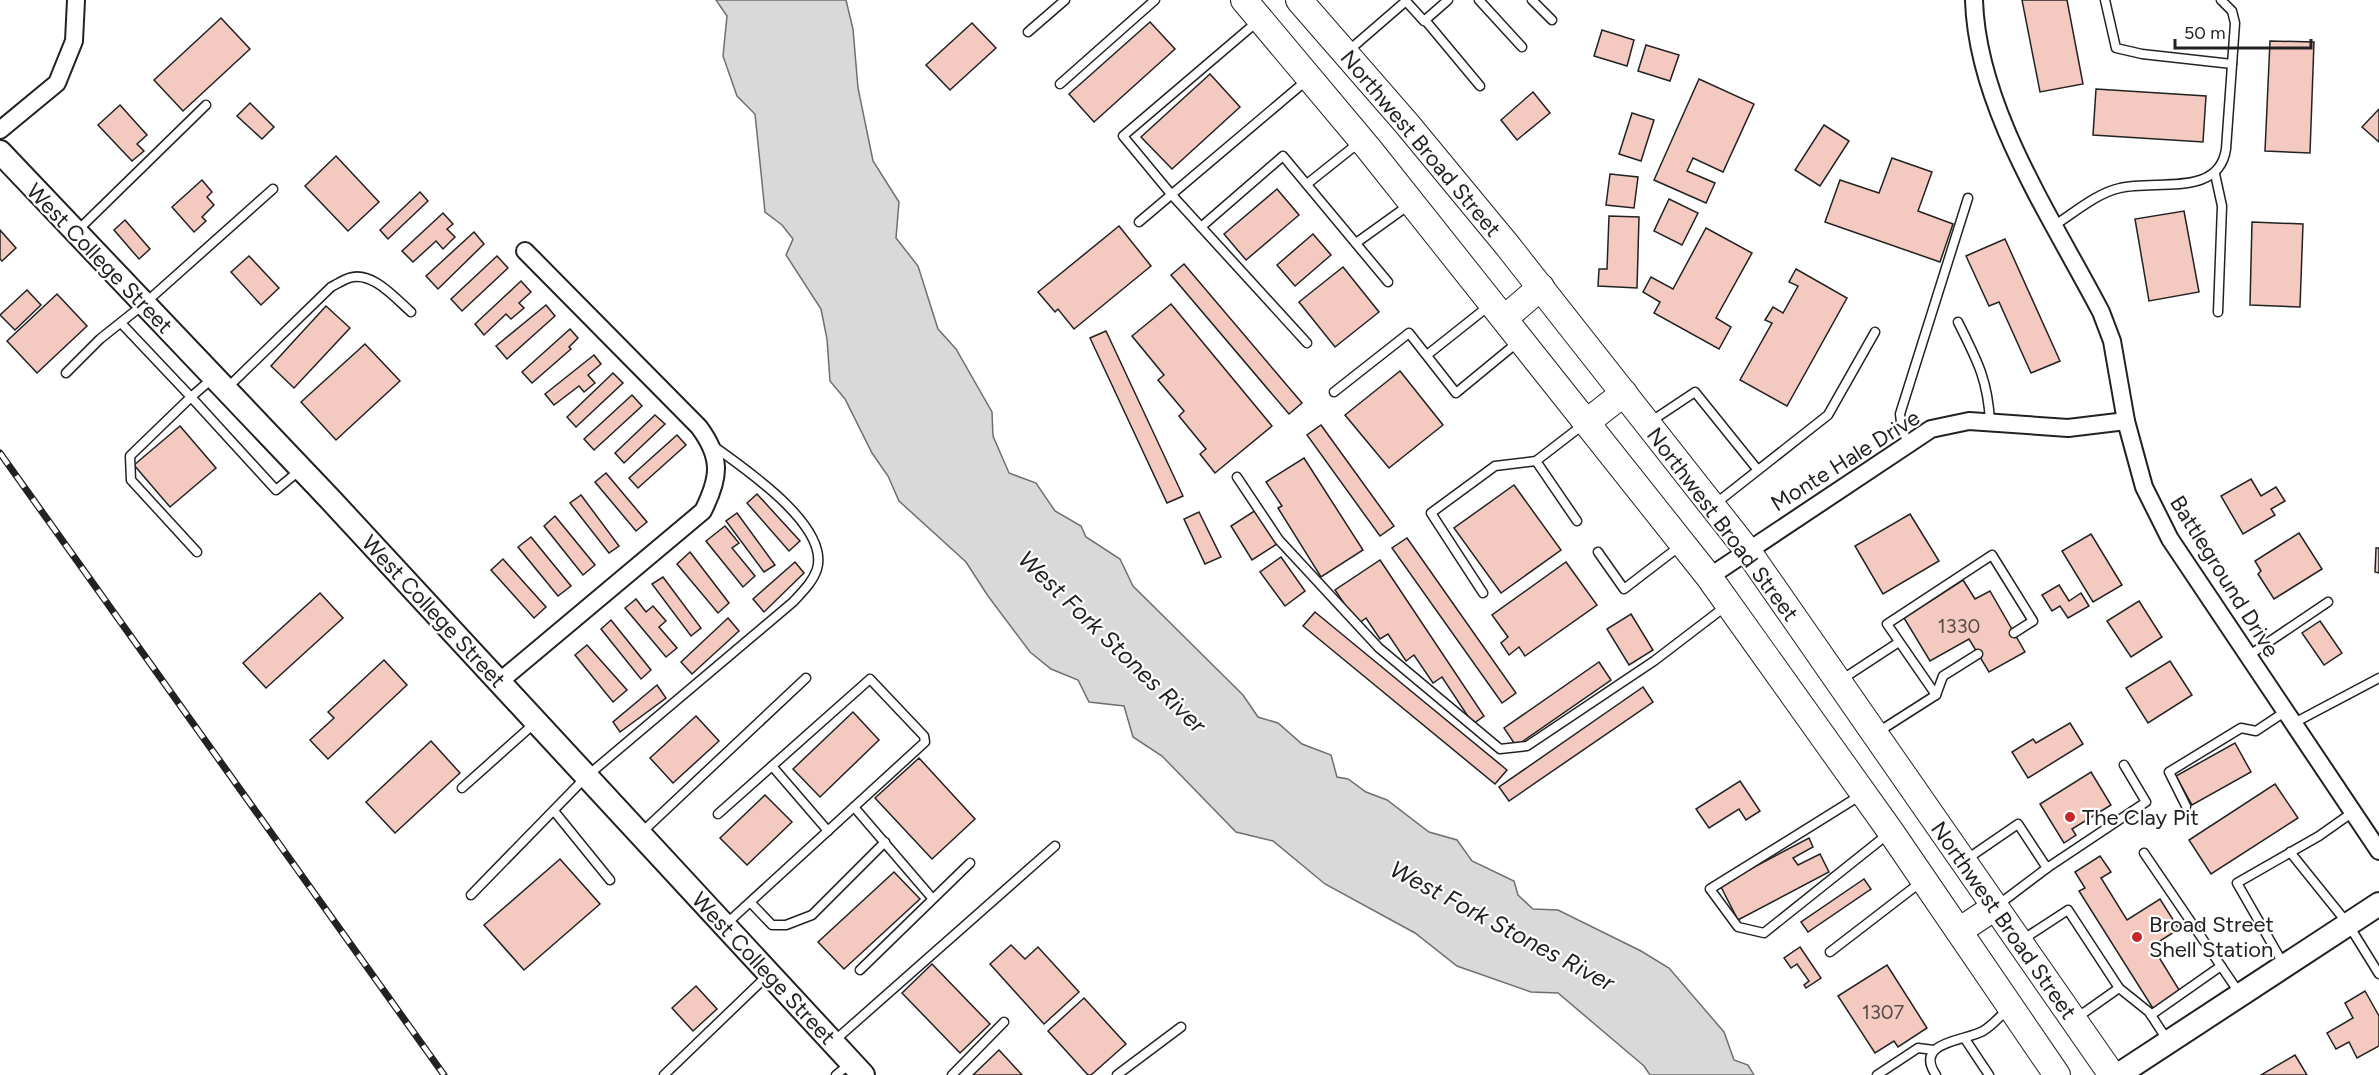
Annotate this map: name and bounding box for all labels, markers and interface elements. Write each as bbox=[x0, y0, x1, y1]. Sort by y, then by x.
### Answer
scale bar bbox=[2175, 12, 2312, 50]
text: 50 m bbox=[2184, 22, 2226, 44]
street label: Northwest Broad Street bbox=[1335, 44, 1507, 242]
street label: West College Street bbox=[21, 178, 178, 339]
street label: Monte Hale Drive bbox=[1766, 404, 1925, 517]
street label: Northwest Broad Street bbox=[1641, 422, 1804, 626]
street label: Battleground Drive bbox=[2164, 491, 2285, 662]
street label: West College Street bbox=[356, 530, 511, 693]
water label: West Fork Stones River bbox=[1012, 544, 1213, 739]
house number: 1330 bbox=[1938, 614, 1980, 638]
place label: The Clay Pit bbox=[2082, 804, 2199, 831]
marker: The Clay Pit bbox=[2063, 810, 2077, 824]
street label: Northwest Broad Street bbox=[1925, 816, 2082, 1024]
water label: West Fork Stones River bbox=[1385, 854, 1620, 997]
street label: West College Street bbox=[686, 887, 841, 1050]
place label: Broad Street Shell Station bbox=[2149, 911, 2274, 963]
marker: Broad Street Shell Station bbox=[2130, 930, 2144, 944]
house number: 1307 bbox=[1862, 1000, 1905, 1024]

